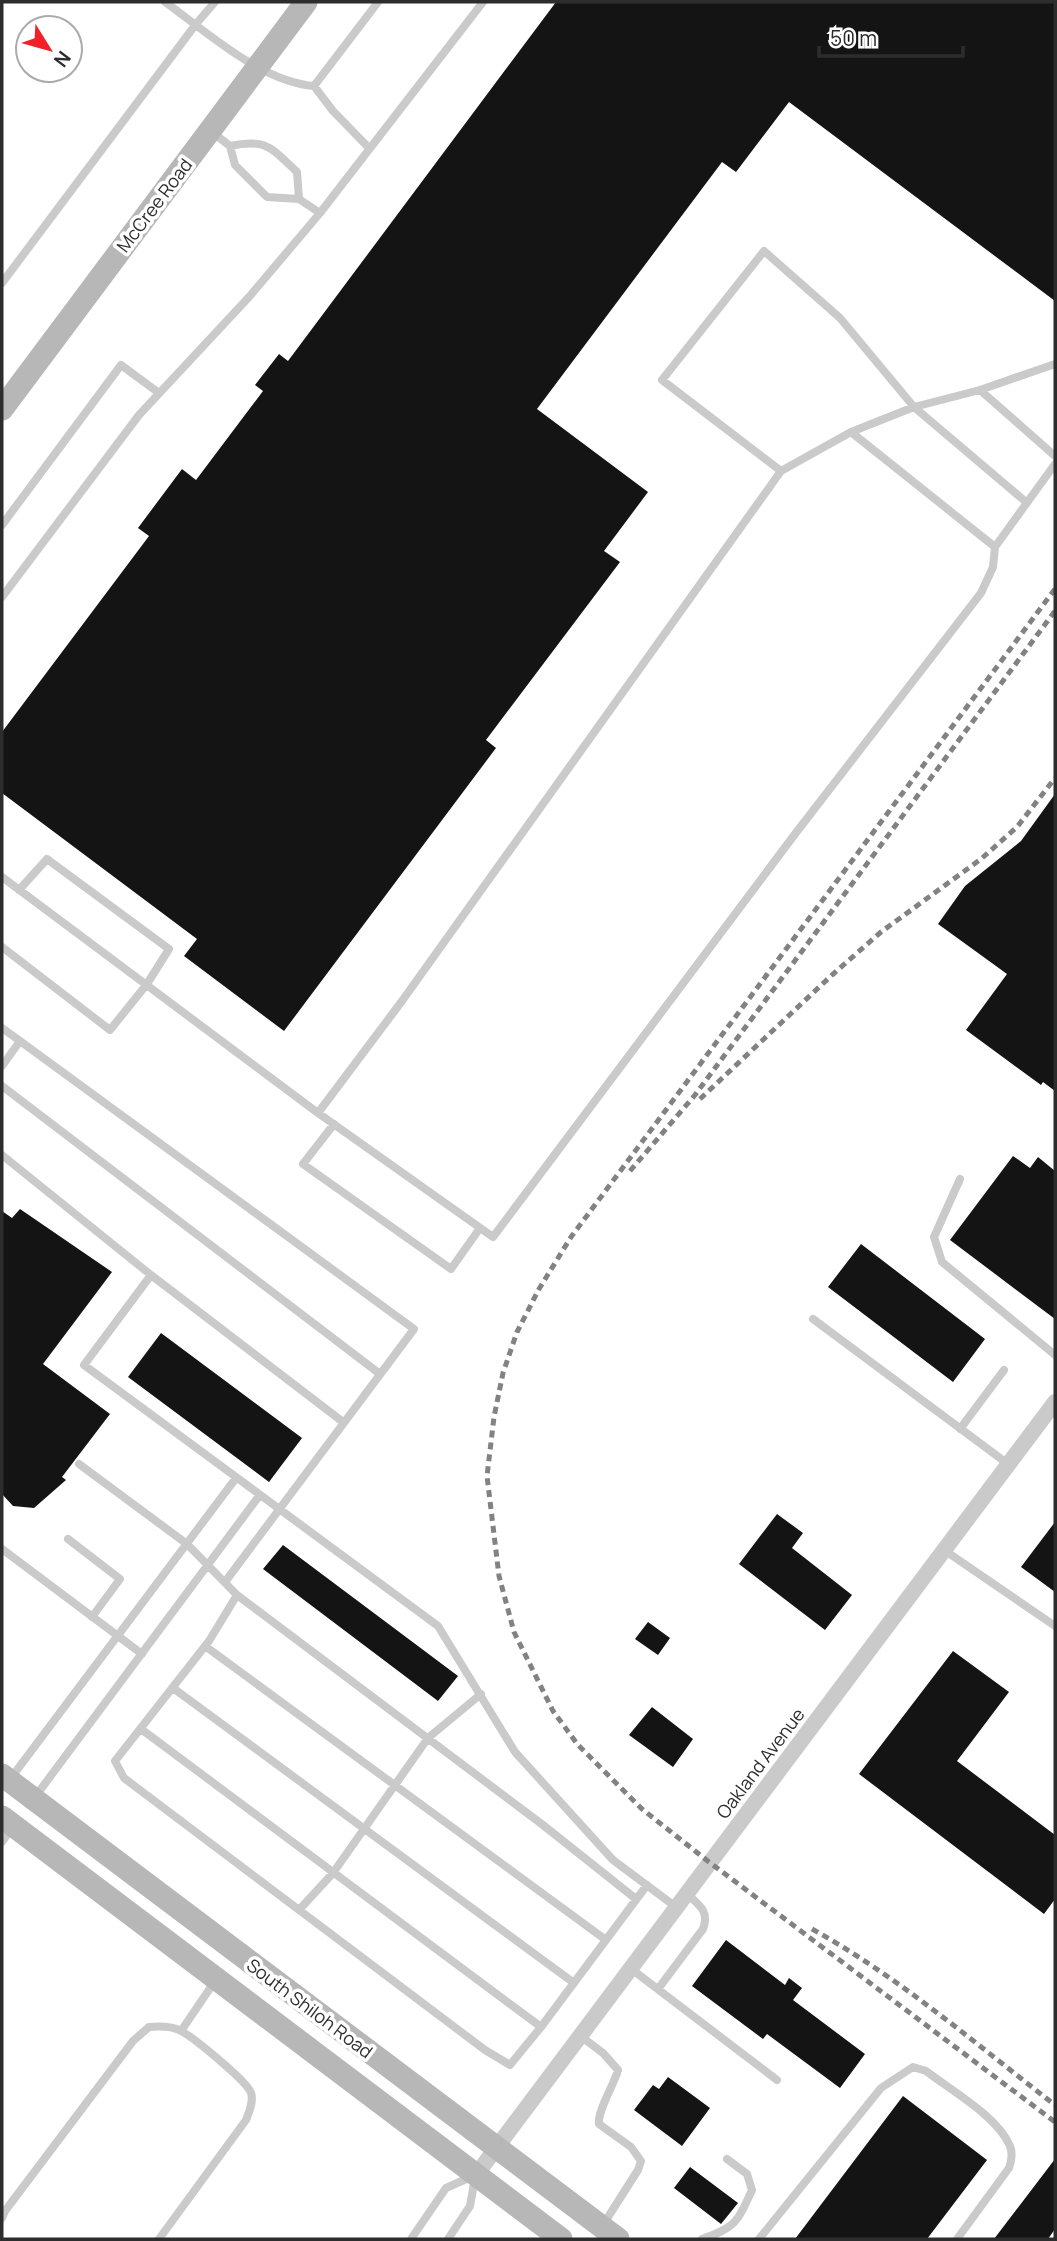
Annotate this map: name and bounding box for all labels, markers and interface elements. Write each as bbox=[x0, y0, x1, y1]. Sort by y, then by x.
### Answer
north arrow bbox=[14, 14, 84, 84]
scale bar bbox=[819, 14, 962, 58]
text: 50 m bbox=[830, 24, 877, 52]
text: N bbox=[48, 46, 77, 73]
street label: McCree Road bbox=[111, 153, 197, 257]
street label: Oakland Avenue bbox=[710, 1703, 810, 1823]
street label: South Shiloh Road bbox=[242, 1953, 378, 2063]

